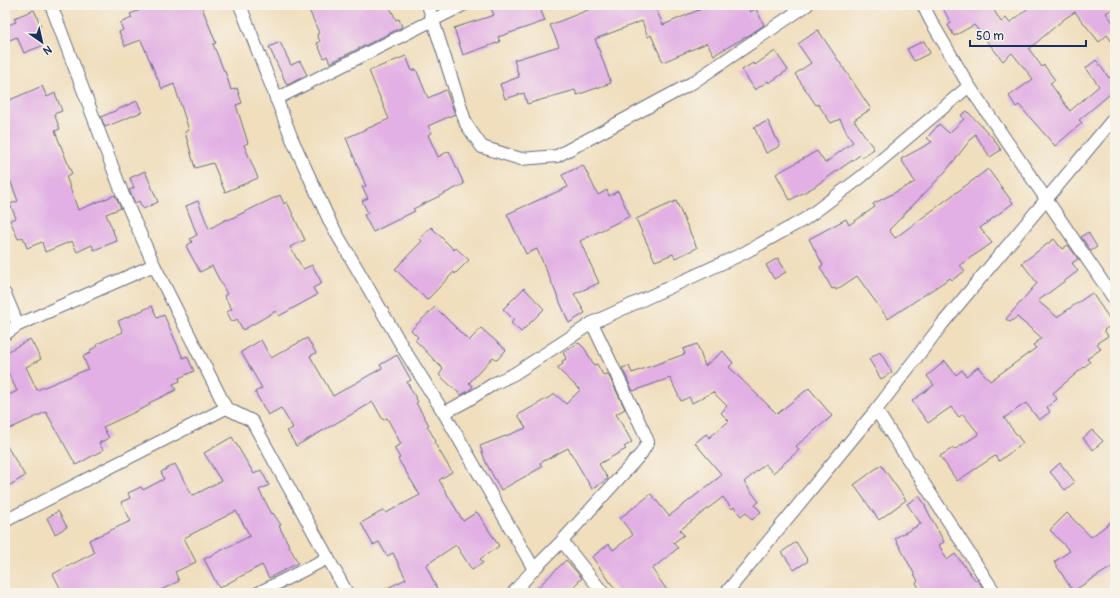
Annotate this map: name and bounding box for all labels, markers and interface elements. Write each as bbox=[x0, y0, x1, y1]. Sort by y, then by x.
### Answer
north arrow bbox=[22, 22, 62, 62]
scale bar bbox=[970, 22, 1086, 48]
text: 50 m bbox=[976, 29, 1004, 44]
text: N bbox=[40, 42, 54, 58]

